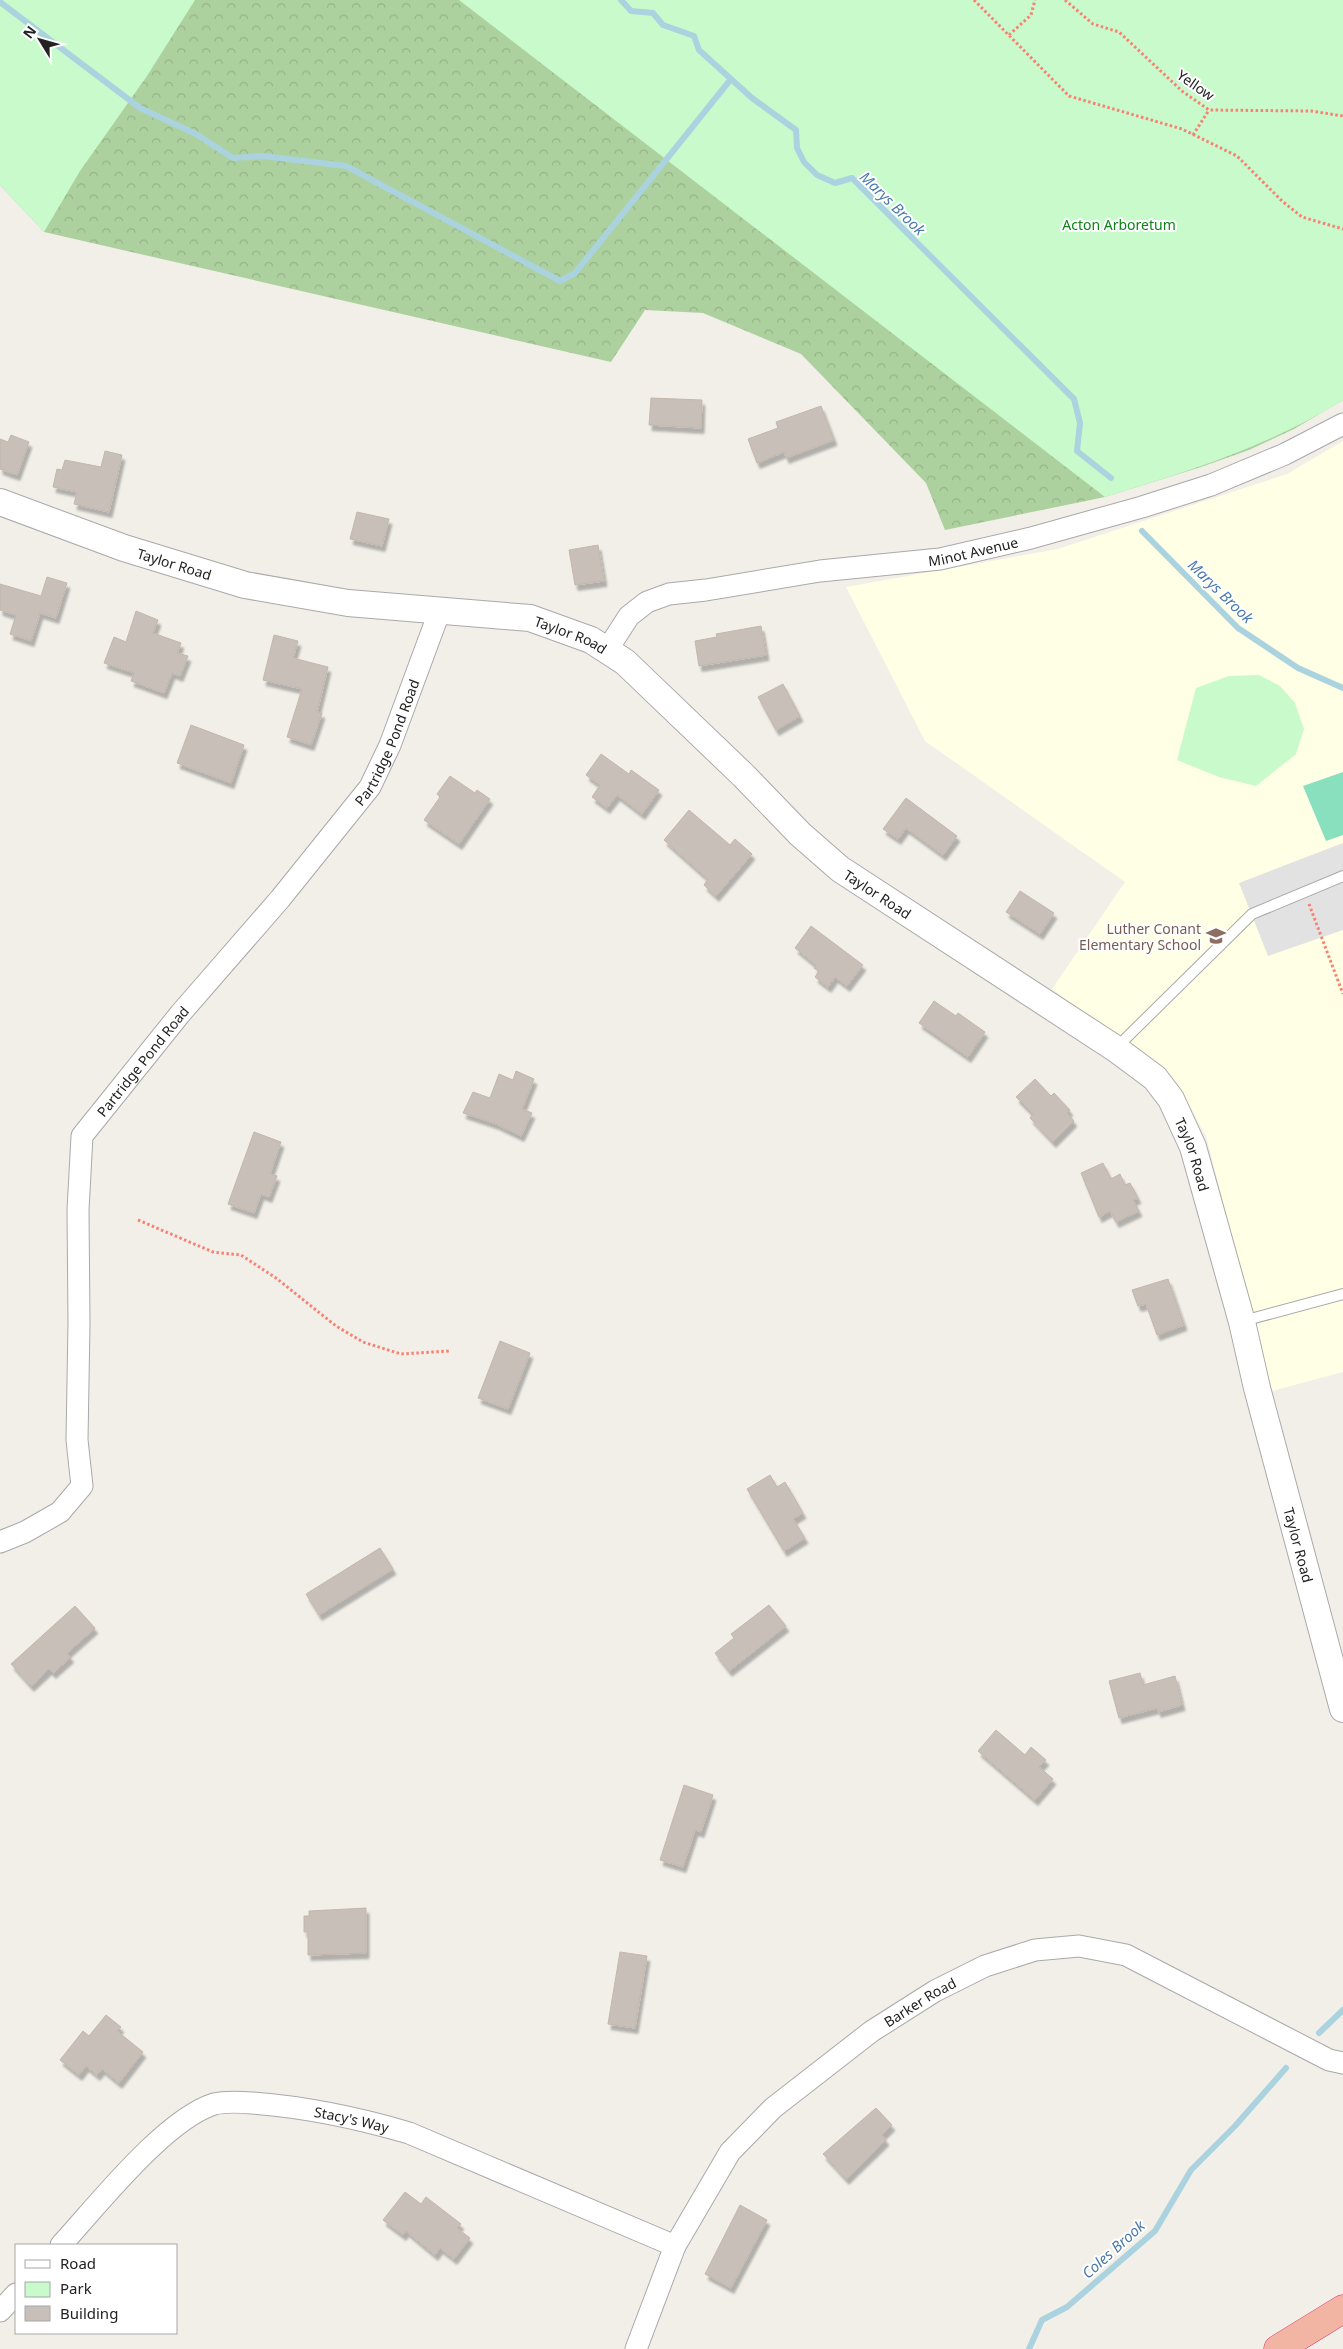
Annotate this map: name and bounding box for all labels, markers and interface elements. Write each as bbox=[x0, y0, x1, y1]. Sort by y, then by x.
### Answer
north arrow bbox=[15, 15, 65, 65]
text: N bbox=[18, 22, 40, 42]
street label: Yellow bbox=[1174, 65, 1218, 105]
water label: Marys Brook bbox=[856, 167, 930, 240]
park label: Acton Arboretum bbox=[1062, 215, 1176, 234]
street label: Minot Avenue bbox=[927, 532, 1020, 570]
street label: Taylor Road bbox=[135, 543, 214, 584]
water label: Marys Brook bbox=[1184, 555, 1258, 628]
street label: Taylor Road bbox=[532, 611, 611, 658]
street label: Partridge Pond Road bbox=[350, 676, 423, 809]
street label: Taylor Road bbox=[840, 865, 915, 923]
place label: Luther Conant Elementary School bbox=[1079, 919, 1201, 954]
school or university icon: Luther Conant Elementary School bbox=[1205, 925, 1227, 947]
street label: Partridge Pond Road bbox=[92, 1001, 193, 1120]
street label: Taylor Road bbox=[1171, 1114, 1214, 1193]
street label: Taylor Road bbox=[1280, 1505, 1318, 1584]
street label: Barker Road bbox=[880, 1973, 959, 2031]
street label: Stacy's Way bbox=[313, 2101, 392, 2137]
water label: Coles Brook bbox=[1077, 2215, 1149, 2283]
legend bbox=[15, 2244, 178, 2334]
text: Road bbox=[60, 2253, 96, 2273]
text: Park bbox=[60, 2278, 92, 2298]
text: Building bbox=[60, 2303, 118, 2323]

